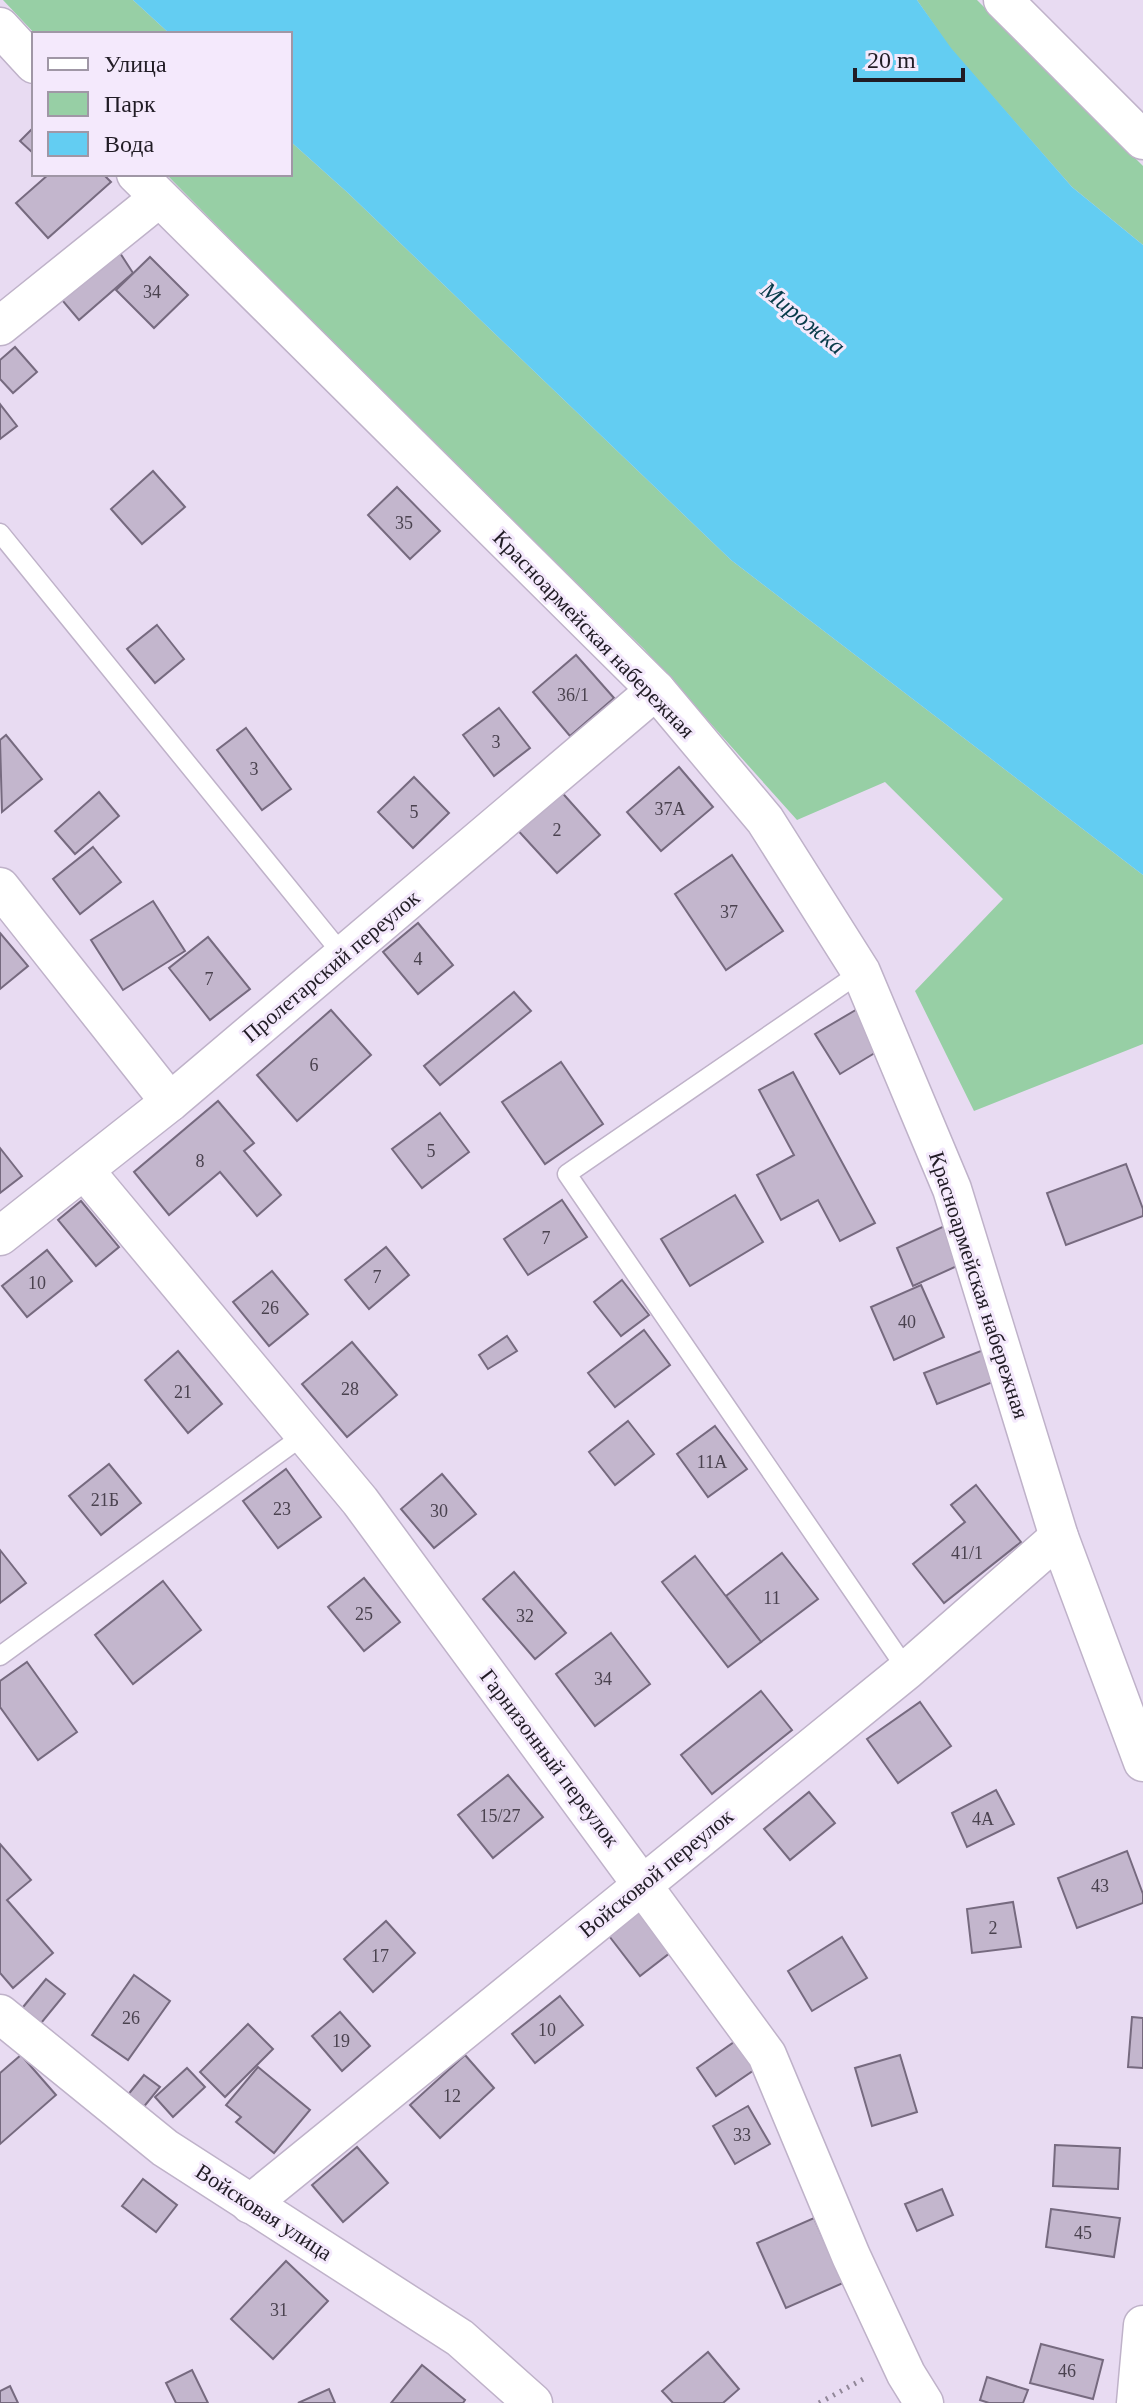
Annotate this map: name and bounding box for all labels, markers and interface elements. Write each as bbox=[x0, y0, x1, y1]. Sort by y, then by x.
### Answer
legend bbox=[32, 32, 292, 176]
scale bar bbox=[855, 32, 963, 82]
text: 20 m bbox=[867, 47, 916, 73]
text: Улица bbox=[104, 51, 167, 77]
text: Парк bbox=[104, 91, 156, 117]
text: Вода bbox=[104, 131, 155, 157]
water label: Мирожка bbox=[755, 276, 850, 360]
house number: 34 bbox=[143, 282, 161, 302]
house number: 35 bbox=[395, 513, 413, 533]
street label: Красноармейская набережная bbox=[488, 525, 700, 743]
house number: 36/1 bbox=[557, 685, 589, 705]
house number: 3 bbox=[492, 732, 501, 752]
house number: 3 bbox=[250, 759, 259, 779]
house number: 37А bbox=[655, 799, 686, 819]
house number: 5 bbox=[410, 802, 419, 822]
house number: 2 bbox=[553, 820, 562, 840]
street label: Пролетарский переулок bbox=[238, 885, 425, 1047]
house number: 37 bbox=[720, 902, 738, 922]
house number: 4 bbox=[414, 949, 423, 969]
house number: 7 bbox=[205, 969, 214, 989]
house number: 6 bbox=[310, 1055, 319, 1075]
house number: 5 bbox=[427, 1141, 436, 1161]
street label: Красноармейская набережная bbox=[924, 1148, 1034, 1422]
house number: 8 bbox=[196, 1151, 205, 1171]
house number: 7 bbox=[542, 1228, 551, 1248]
house number: 7 bbox=[373, 1267, 382, 1287]
house number: 10 bbox=[28, 1273, 46, 1293]
house number: 26 bbox=[261, 1298, 279, 1318]
house number: 40 bbox=[898, 1312, 916, 1332]
house number: 28 bbox=[341, 1379, 359, 1399]
house number: 21 bbox=[174, 1382, 192, 1402]
house number: 11А bbox=[697, 1452, 727, 1472]
house number: 21Б bbox=[91, 1490, 119, 1510]
house number: 23 bbox=[273, 1499, 291, 1519]
house number: 30 bbox=[430, 1501, 448, 1521]
house number: 41/1 bbox=[951, 1543, 983, 1563]
house number: 11 bbox=[763, 1588, 781, 1608]
house number: 25 bbox=[355, 1604, 373, 1624]
house number: 32 bbox=[516, 1606, 534, 1626]
street label: Гарнизонный переулок bbox=[475, 1664, 625, 1852]
house number: 34 bbox=[594, 1669, 612, 1689]
street label: Войсковой переулок bbox=[574, 1803, 738, 1943]
house number: 15/27 bbox=[479, 1806, 521, 1826]
house number: 4А bbox=[972, 1809, 994, 1829]
house number: 43 bbox=[1091, 1876, 1109, 1896]
house number: 2 bbox=[989, 1918, 998, 1938]
house number: 17 bbox=[371, 1946, 389, 1966]
house number: 26 bbox=[122, 2008, 140, 2028]
house number: 10 bbox=[538, 2020, 556, 2040]
house number: 19 bbox=[332, 2031, 350, 2051]
house number: 12 bbox=[443, 2086, 461, 2106]
house number: 33 bbox=[733, 2125, 751, 2145]
street label: Войсковая улица bbox=[191, 2159, 337, 2266]
house number: 45 bbox=[1074, 2223, 1092, 2243]
house number: 31 bbox=[270, 2300, 288, 2320]
house number: 46 bbox=[1058, 2361, 1076, 2381]

